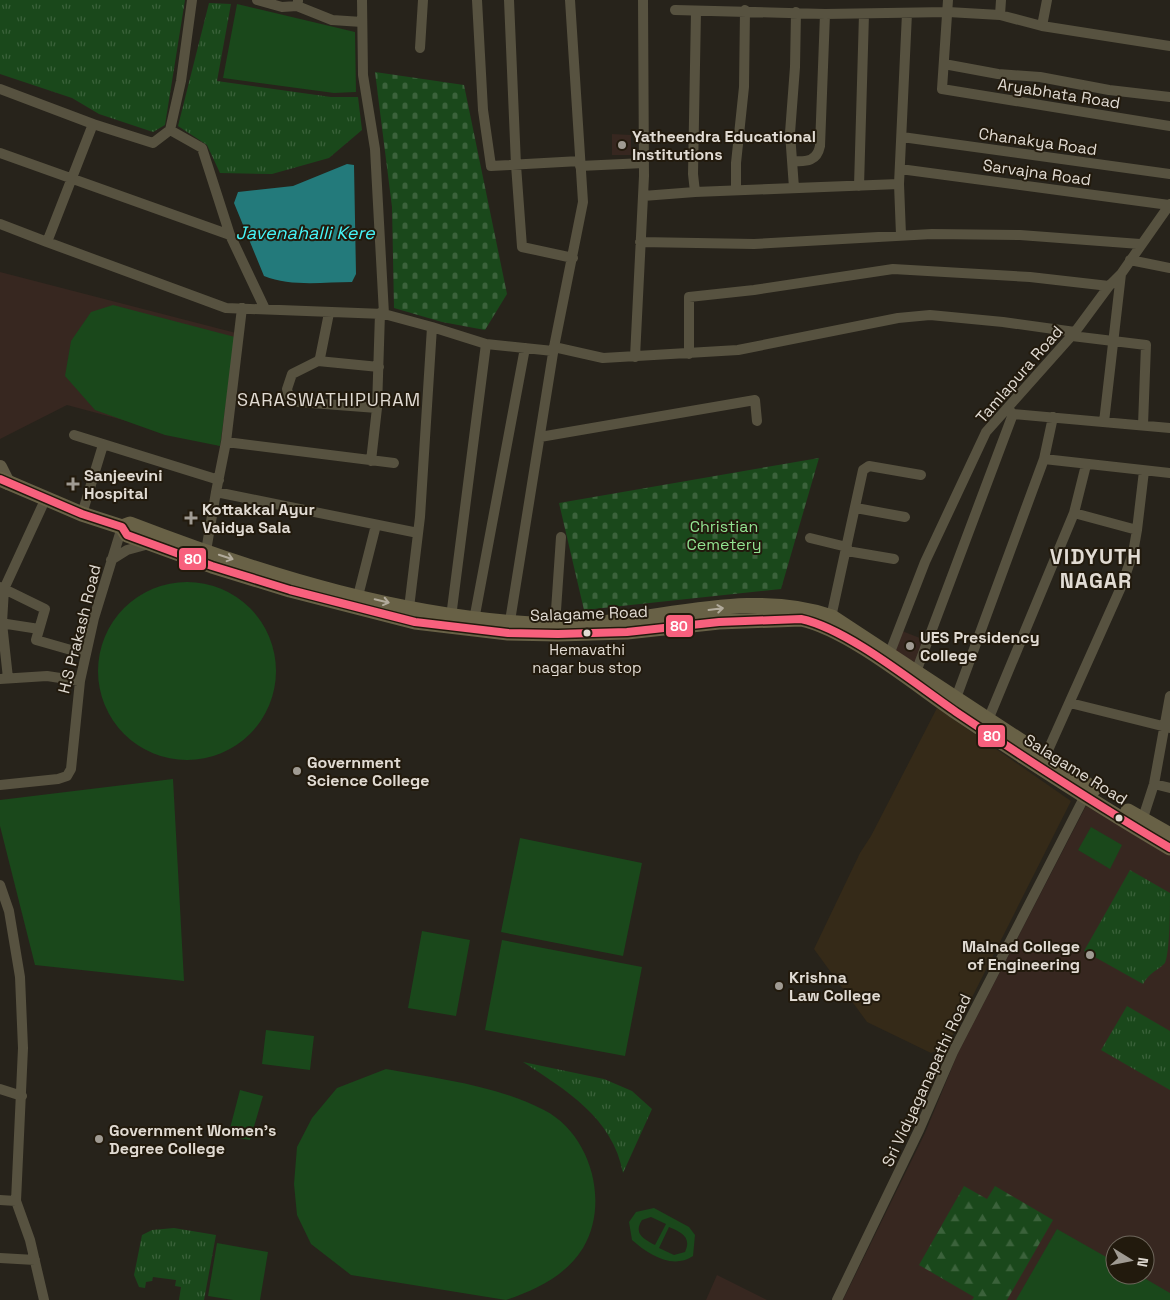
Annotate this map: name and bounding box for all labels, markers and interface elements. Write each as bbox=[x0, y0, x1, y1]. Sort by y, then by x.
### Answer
street label: Aryabhata Road bbox=[996, 73, 1122, 114]
street label: Chanakya Road bbox=[977, 123, 1098, 160]
place label: Yatheendra Educational Institutions bbox=[632, 126, 816, 165]
marker: Yatheendra Educational Institutions bbox=[616, 139, 628, 151]
street label: Sarvajna Road bbox=[982, 155, 1092, 190]
water label: Javenahalli Kere bbox=[235, 221, 376, 244]
street label: Tamlapura Road bbox=[971, 321, 1067, 427]
district label: SARASWATHIPURAM bbox=[237, 388, 421, 411]
place label: Sanjeevini Hospital bbox=[84, 465, 162, 504]
marker: Sanjeevini Hospital bbox=[66, 477, 80, 491]
place label: Kottakkal Ayur Vaidya Sala bbox=[202, 499, 315, 538]
marker: Kottakkal Ayur Vaidya Sala bbox=[184, 511, 198, 525]
park label: Christian Cemetery bbox=[686, 516, 762, 555]
district label: VIDYUTH NAGAR bbox=[1050, 543, 1142, 594]
line badge: 80 bbox=[178, 547, 207, 571]
text: 80 bbox=[184, 550, 202, 568]
one-way arrow bbox=[217, 553, 233, 563]
street label: H.S Prakash Road bbox=[53, 562, 106, 696]
one-way arrow bbox=[373, 597, 389, 606]
street label: Salagame Road bbox=[530, 601, 648, 626]
one-way arrow bbox=[708, 604, 724, 614]
line badge: 80 bbox=[665, 614, 694, 638]
text: 80 bbox=[670, 617, 688, 635]
place label: UES Presidency College bbox=[920, 627, 1040, 666]
marker: Hemavathi nagar bus stop bbox=[582, 628, 592, 638]
place label: Hemavathi nagar bus stop bbox=[532, 640, 642, 677]
marker: UES Presidency College bbox=[904, 640, 916, 652]
line badge: 80 bbox=[977, 724, 1006, 748]
text: 80 bbox=[983, 727, 1001, 745]
street label: Salagame Road bbox=[1020, 729, 1131, 810]
place label: Government Science College bbox=[307, 752, 429, 791]
marker: Government Science College bbox=[291, 765, 303, 777]
unlabelled marker bbox=[1114, 813, 1124, 823]
place label: Malnad College of Engineering bbox=[962, 936, 1080, 975]
marker: Malnad College of Engineering bbox=[1084, 949, 1096, 961]
place label: Krishna Law College bbox=[789, 967, 881, 1006]
marker: Krishna Law College bbox=[773, 980, 785, 992]
street label: Sri Vidyaganapathi Road bbox=[877, 990, 976, 1170]
place label: Government Women's Degree College bbox=[109, 1120, 276, 1159]
marker: Government Women's Degree College bbox=[93, 1133, 105, 1145]
north arrow bbox=[1105, 1235, 1155, 1285]
text: N bbox=[1133, 1256, 1152, 1268]

